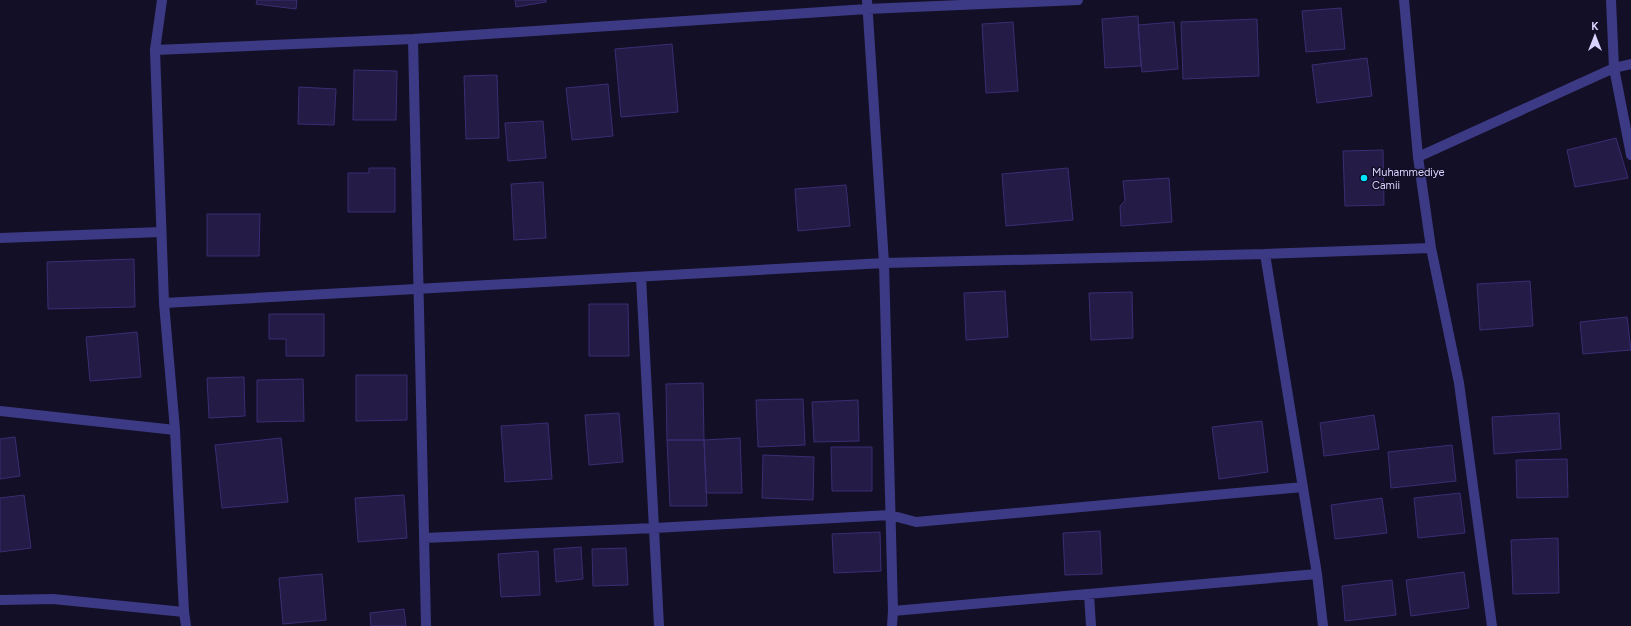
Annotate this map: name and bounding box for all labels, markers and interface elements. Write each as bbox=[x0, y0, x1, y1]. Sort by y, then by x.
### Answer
north arrow bbox=[1575, 16, 1615, 56]
text: K bbox=[1591, 20, 1599, 33]
place label: Muhammediye Camii bbox=[1372, 166, 1445, 192]
marker: Muhammediye Camii bbox=[1359, 173, 1369, 183]

